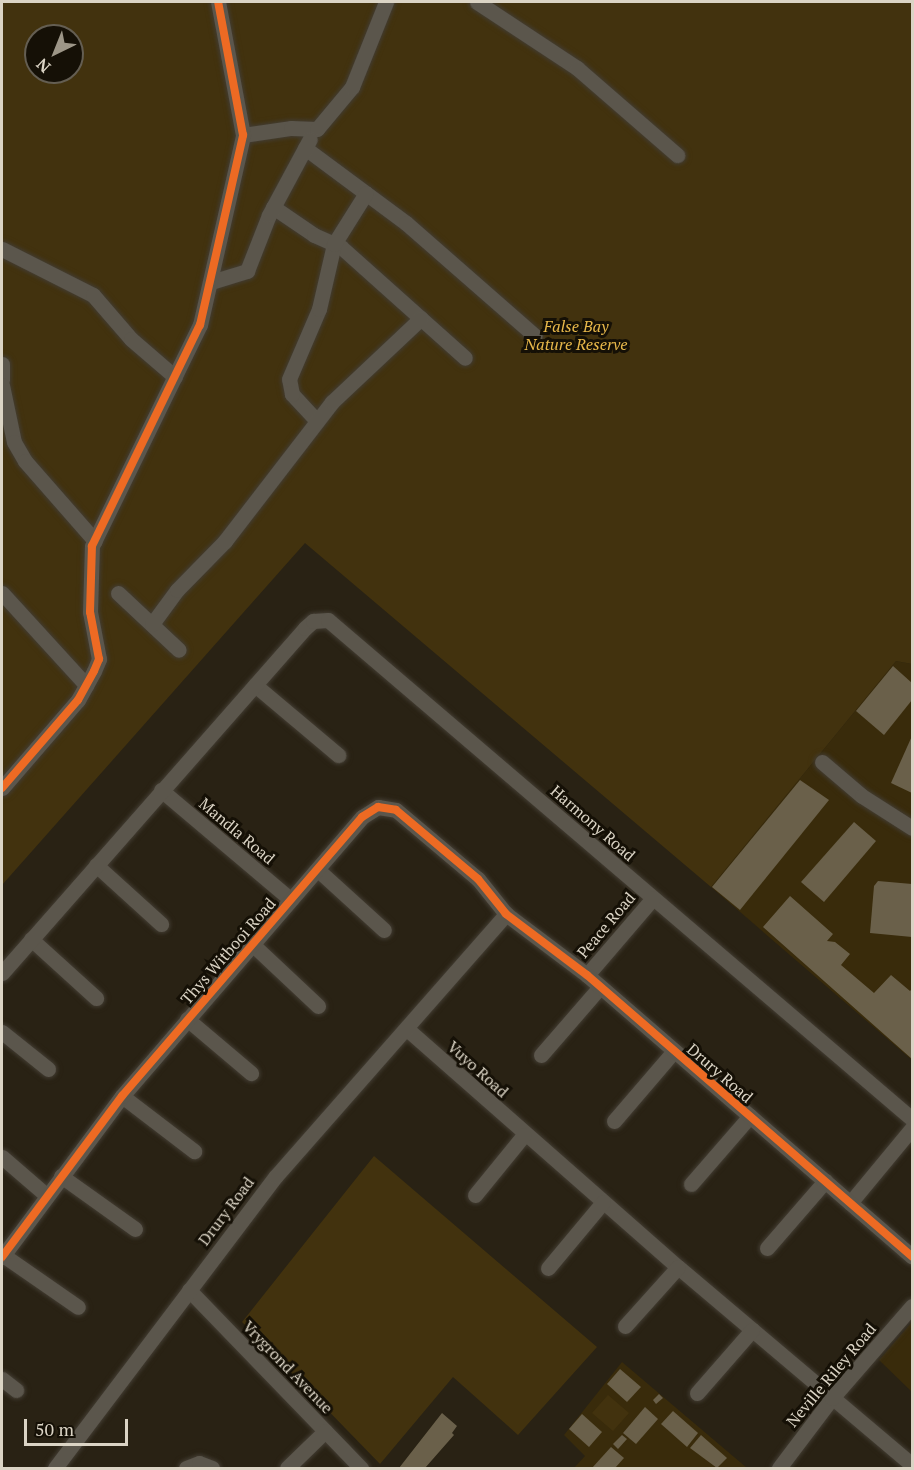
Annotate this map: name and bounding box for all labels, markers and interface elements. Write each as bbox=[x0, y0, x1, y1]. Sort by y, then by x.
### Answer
north arrow bbox=[24, 24, 84, 84]
text: N bbox=[31, 54, 55, 78]
park label: False Bay Nature Reserve bbox=[525, 316, 627, 354]
street label: Harmony Road bbox=[547, 781, 639, 865]
street label: Mandla Road bbox=[195, 794, 279, 868]
street label: Peace Road bbox=[573, 888, 639, 962]
street label: Thys Witbooi Road bbox=[177, 894, 279, 1008]
street label: Vuyo Road bbox=[444, 1037, 512, 1101]
street label: Drury Road bbox=[683, 1039, 757, 1107]
street label: Drury Road bbox=[194, 1173, 258, 1249]
street label: Vrygrond Avenue bbox=[239, 1316, 337, 1418]
street label: Neville Riley Road bbox=[782, 1319, 880, 1431]
scale bar bbox=[27, 1407, 130, 1445]
text: 50 m bbox=[35, 1417, 74, 1441]

